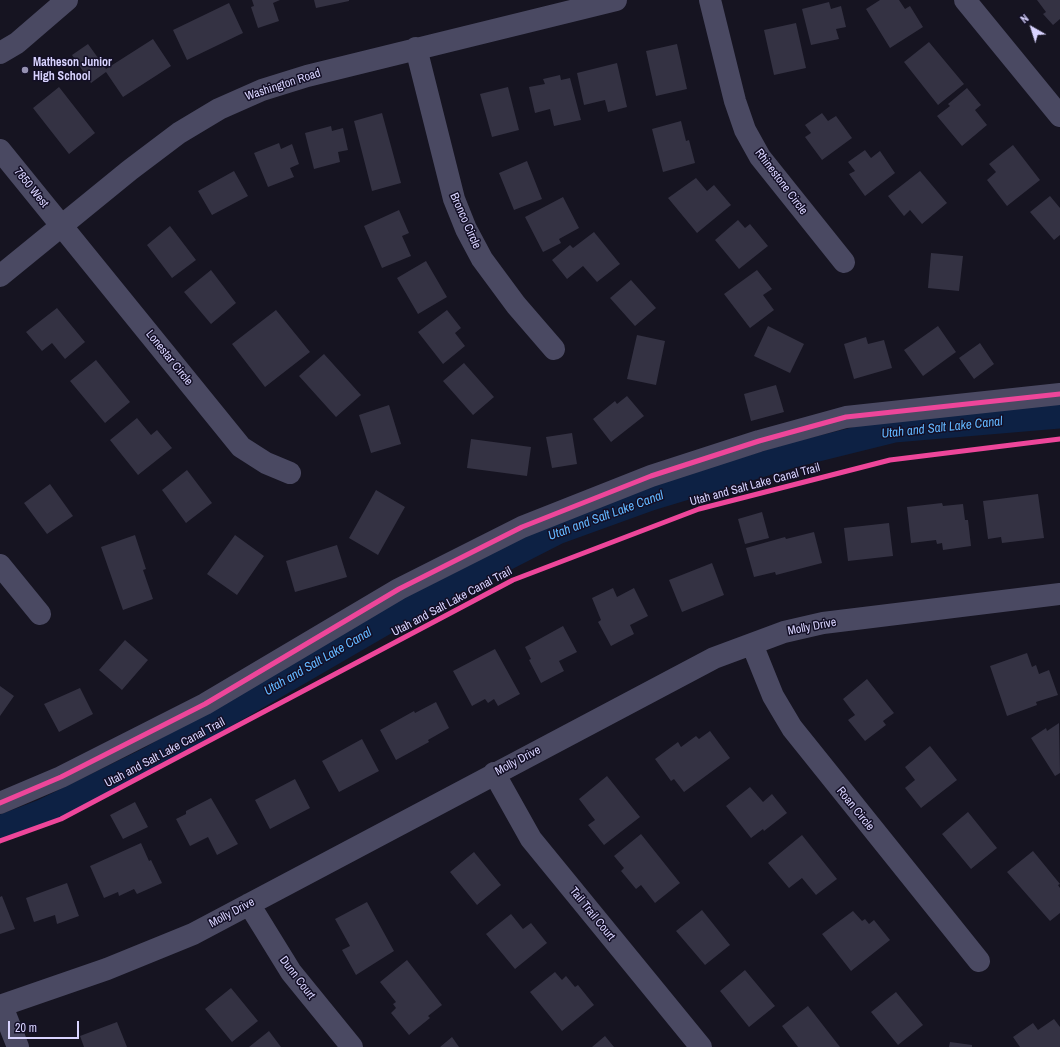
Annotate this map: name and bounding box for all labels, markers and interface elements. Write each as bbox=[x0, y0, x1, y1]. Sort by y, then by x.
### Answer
north arrow bbox=[1012, 8, 1052, 48]
text: N bbox=[1018, 11, 1031, 26]
place label: Matheson Junior High School bbox=[33, 56, 112, 84]
marker: Matheson Junior High School bbox=[20, 65, 30, 75]
street label: Washington Road bbox=[243, 66, 323, 104]
street label: Rhinestone Circle bbox=[752, 146, 810, 218]
street label: 7850 West bbox=[11, 165, 51, 211]
street label: Bronco Circle bbox=[446, 191, 484, 251]
street label: Lonestar Circle bbox=[142, 328, 196, 388]
water label: Utah and Salt Lake Canal bbox=[881, 414, 1003, 442]
street label: Utah and Salt Lake Canal Trail bbox=[688, 461, 822, 509]
water label: Utah and Salt Lake Canal bbox=[546, 488, 666, 544]
street label: Utah and Salt Lake Canal Trail bbox=[389, 564, 515, 640]
street label: Molly Drive bbox=[786, 615, 838, 639]
water label: Utah and Salt Lake Canal bbox=[261, 625, 375, 699]
street label: Utah and Salt Lake Canal Trail bbox=[102, 715, 228, 791]
street label: Molly Drive bbox=[493, 743, 543, 779]
street label: Roan Circle bbox=[833, 784, 877, 834]
street label: Tail Trail Court bbox=[566, 884, 618, 944]
street label: Molly Drive bbox=[207, 895, 257, 931]
street label: Dunn Court bbox=[276, 954, 318, 1002]
scale bar bbox=[10, 1013, 81, 1039]
text: 20 m bbox=[15, 1020, 37, 1036]

